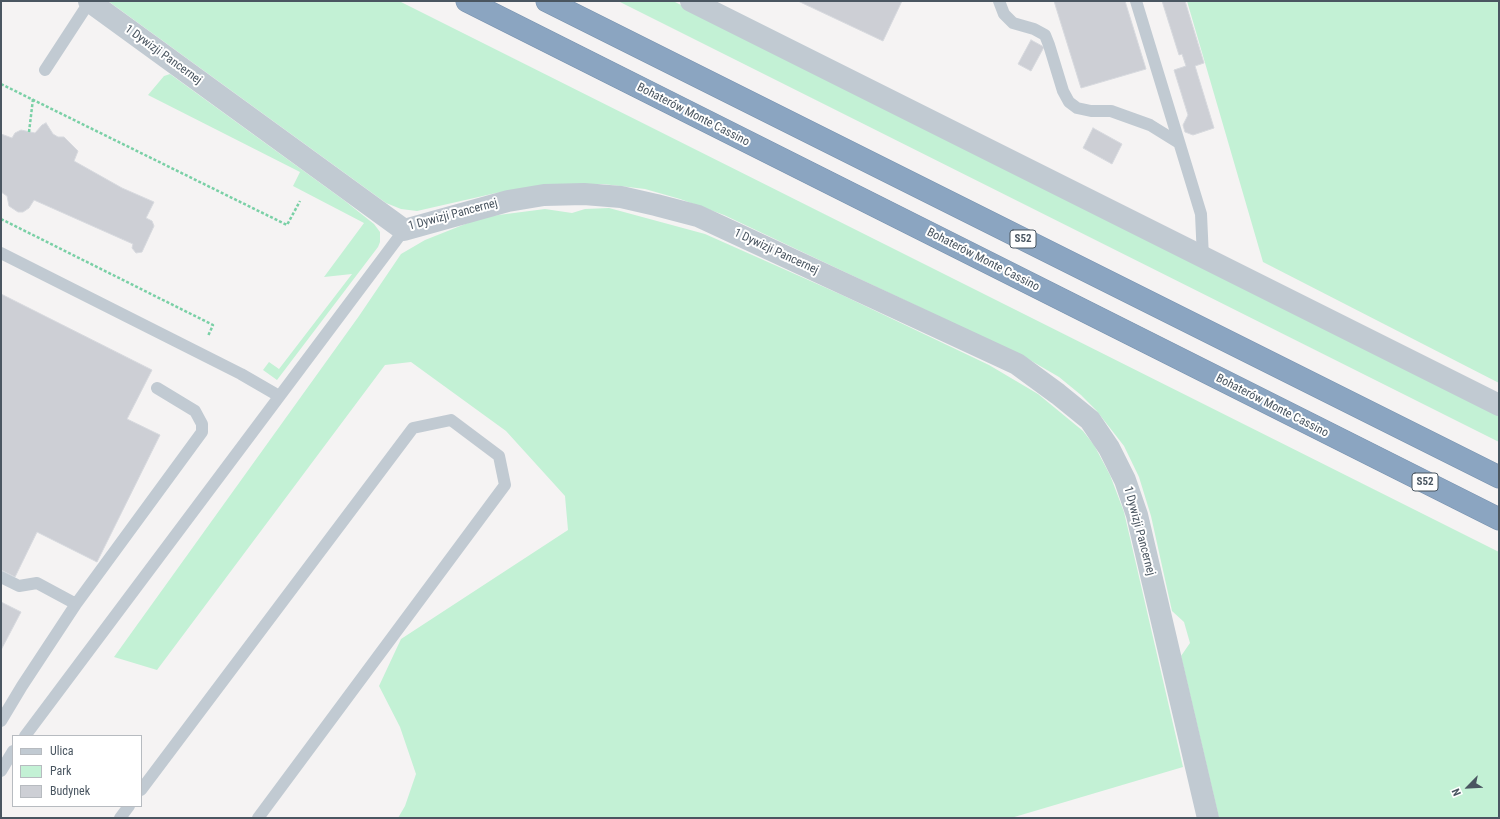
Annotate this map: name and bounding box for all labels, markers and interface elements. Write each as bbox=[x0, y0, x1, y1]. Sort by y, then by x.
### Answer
street label: 1 Dywizji Pancernej bbox=[122, 22, 204, 88]
street label: Bohaterów Monte Cassino bbox=[634, 80, 752, 150]
street label: 1 Dywizji Pancernej bbox=[407, 196, 499, 234]
street label: Bohaterów Monte Cassino bbox=[924, 225, 1042, 295]
street label: 1 Dywizji Pancernej bbox=[731, 226, 821, 278]
road number: S52 bbox=[1010, 230, 1036, 248]
street label: Bohaterów Monte Cassino bbox=[1213, 371, 1331, 441]
road number: S52 bbox=[1412, 473, 1438, 491]
street label: 1 Dywizji Pancernej bbox=[1120, 485, 1158, 577]
legend bbox=[12, 735, 142, 807]
text: Ulica bbox=[50, 744, 74, 758]
text: Park bbox=[50, 764, 71, 778]
north arrow bbox=[1448, 767, 1488, 807]
text: Budynek bbox=[50, 784, 90, 798]
text: N bbox=[1449, 786, 1464, 798]

